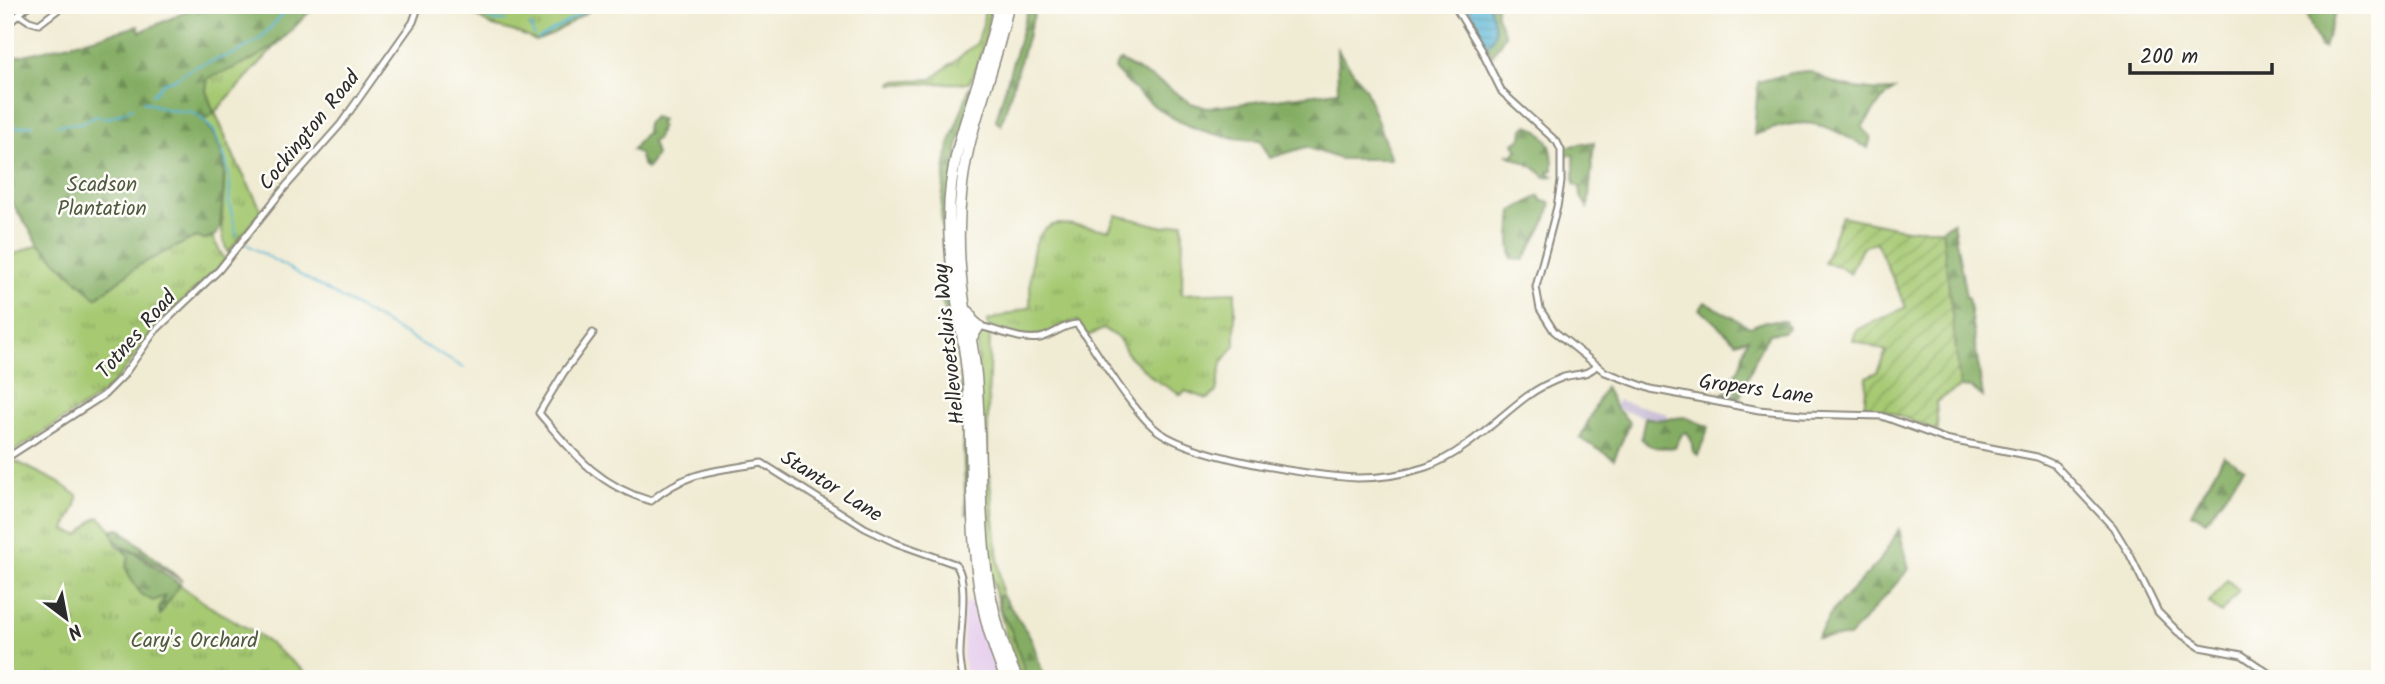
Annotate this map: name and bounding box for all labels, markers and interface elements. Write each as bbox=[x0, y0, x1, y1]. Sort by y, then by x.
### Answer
scale bar bbox=[2130, 32, 2271, 76]
text: 200 m bbox=[2140, 41, 2198, 74]
street label: Cockington Road bbox=[251, 63, 369, 198]
park label: Scadson Plantation bbox=[57, 169, 147, 226]
street label: Hellevoetsluis Way bbox=[925, 262, 975, 426]
street label: Totnes Road bbox=[89, 283, 186, 387]
street label: Gropers Lane bbox=[1697, 366, 1816, 414]
street label: Stantor Lane bbox=[773, 442, 889, 532]
north arrow bbox=[32, 582, 102, 652]
text: N bbox=[61, 615, 87, 647]
park label: Cary's Orchard bbox=[130, 625, 258, 658]

